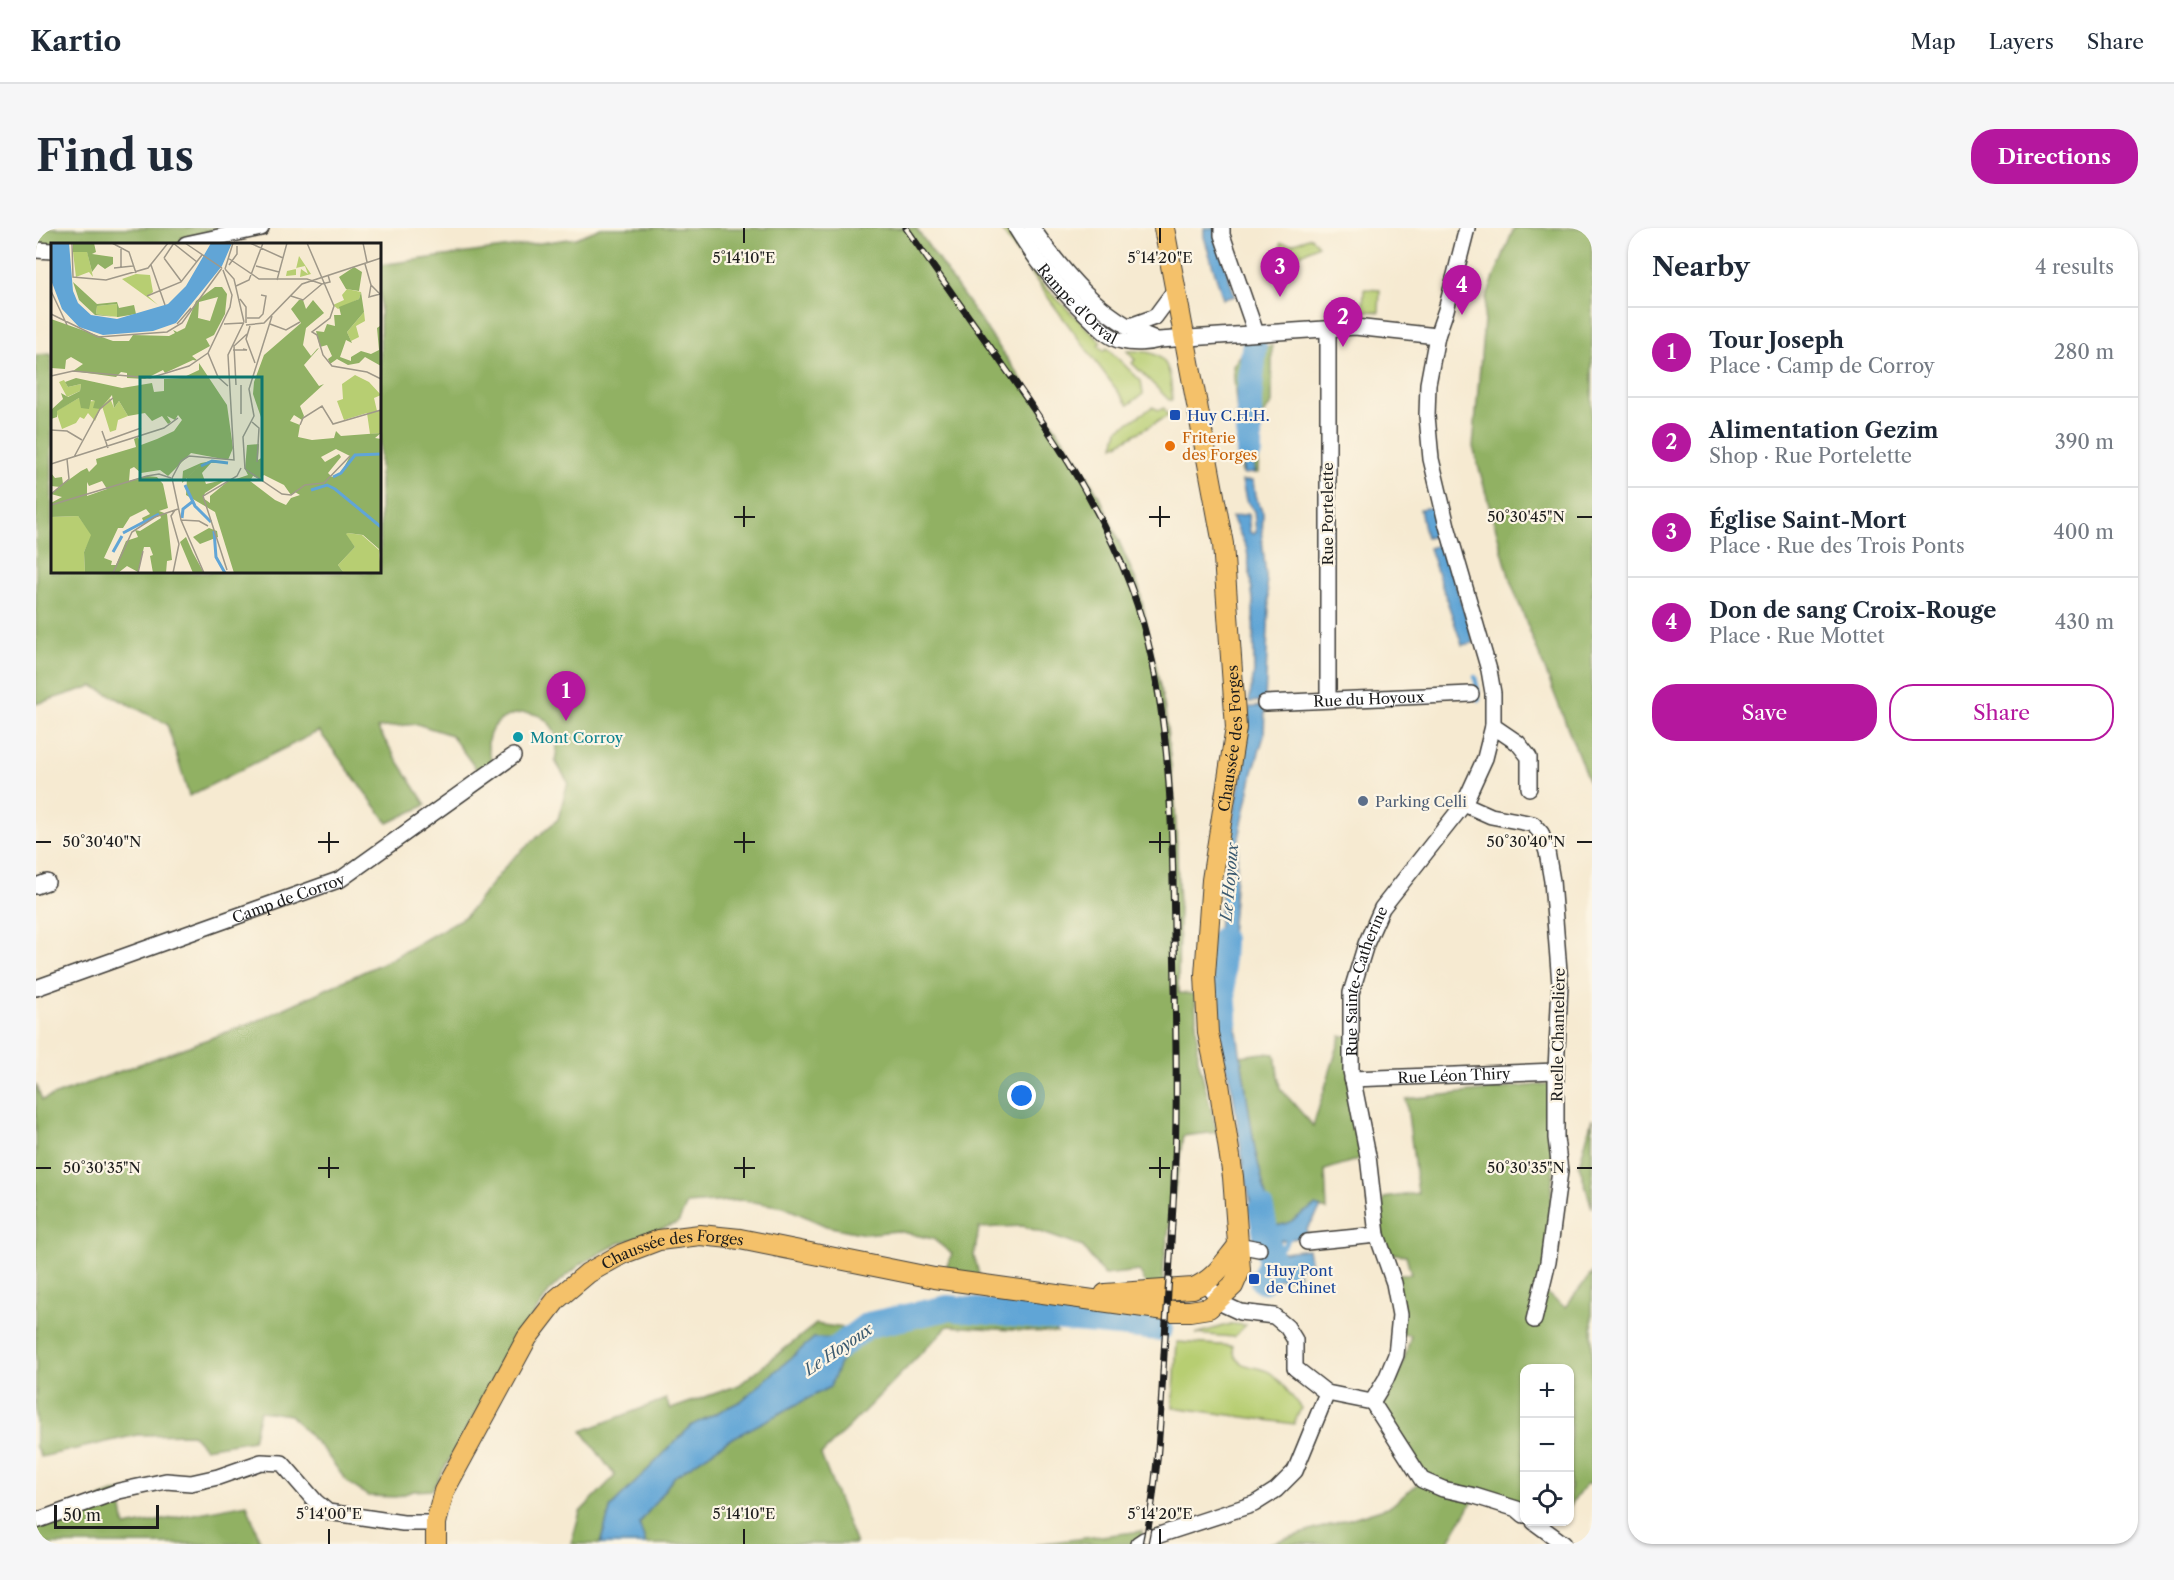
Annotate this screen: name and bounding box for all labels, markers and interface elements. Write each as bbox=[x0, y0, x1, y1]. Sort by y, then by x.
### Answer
text: Kartio bbox=[30, 24, 121, 58]
text: Map bbox=[1911, 29, 1956, 54]
text: Layers bbox=[1989, 29, 2054, 54]
text: Share bbox=[2087, 29, 2144, 54]
button: Directions bbox=[1971, 129, 2138, 184]
text: Find us bbox=[36, 130, 194, 182]
inset map bbox=[51, 243, 381, 573]
text: 5°14'10"E bbox=[713, 248, 775, 267]
text: 5°14'20"E bbox=[1127, 248, 1193, 267]
pin: 3 bbox=[1260, 248, 1300, 297]
text: Nearby bbox=[1652, 251, 1750, 283]
text: 4 results bbox=[2035, 255, 2114, 279]
street label: Rampe d'Orval bbox=[1034, 259, 1121, 348]
pin: 4 bbox=[1442, 266, 1482, 315]
pin: 2 bbox=[1324, 298, 1362, 347]
text: Tour Joseph bbox=[1709, 327, 1844, 354]
text: 1 bbox=[1667, 340, 1676, 364]
text: 280 m bbox=[2054, 340, 2114, 364]
text: Place · Camp de Corroy bbox=[1709, 354, 1935, 378]
place label: Huy C.H.H. bbox=[1187, 406, 1270, 425]
marker: Huy C.H.H. bbox=[1168, 408, 1182, 422]
text: Alimentation Gezim bbox=[1709, 417, 1939, 444]
place label: Friterie des Forges bbox=[1182, 428, 1257, 464]
text: 2 bbox=[1666, 430, 1677, 454]
text: 390 m bbox=[2055, 430, 2114, 454]
marker: Friterie des Forges bbox=[1163, 439, 1177, 453]
text: Shop · Rue Portelette bbox=[1709, 444, 1912, 468]
street label: Rue Portelette bbox=[1318, 462, 1337, 566]
text: 50°30'45"N bbox=[1487, 507, 1565, 526]
text: Église Saint-Mort bbox=[1709, 507, 1906, 534]
text: 3 bbox=[1666, 520, 1677, 544]
text: 400 m bbox=[2053, 520, 2114, 544]
text: Place · Rue des Trois Ponts bbox=[1709, 534, 1965, 558]
text: Don de sang Croix-Rouge bbox=[1709, 597, 1997, 624]
text: 4 bbox=[1666, 610, 1677, 634]
text: 430 m bbox=[2055, 610, 2114, 634]
text: Place · Rue Mottet bbox=[1709, 624, 1885, 648]
street label: Chaussée des Forges bbox=[1213, 665, 1246, 813]
pin: 1 bbox=[546, 672, 586, 721]
button: Save bbox=[1652, 684, 1877, 741]
button: Share bbox=[1889, 684, 2114, 741]
street label: Rue du Hoyoux bbox=[1313, 687, 1425, 710]
place label: Mont Corroy bbox=[530, 728, 624, 747]
marker: Mont Corroy bbox=[511, 730, 525, 744]
place label: Parking Celli bbox=[1375, 792, 1467, 811]
marker: Parking Celli bbox=[1356, 794, 1370, 808]
text: 50°30'40"N bbox=[63, 832, 142, 851]
text: 50°30'40"N bbox=[1487, 832, 1566, 851]
water label: Le Hoyoux bbox=[1215, 841, 1242, 924]
street label: Camp de Corroy bbox=[229, 869, 348, 927]
street label: Rue Sainte-Catherine bbox=[1342, 903, 1391, 1056]
street label: Ruelle Chantelière bbox=[1547, 968, 1569, 1102]
street label: Rue Léon Thiry bbox=[1397, 1063, 1511, 1087]
your location bbox=[1007, 1081, 1036, 1110]
text: 50°30'35"N bbox=[63, 1158, 141, 1177]
text: 50°30'35"N bbox=[1487, 1158, 1565, 1177]
street label: Chaussée des Forges bbox=[598, 1225, 746, 1273]
place label: Huy Pont de Chinet bbox=[1266, 1261, 1337, 1297]
marker: Huy Pont de Chinet bbox=[1247, 1272, 1261, 1286]
water label: Le Hoyoux bbox=[798, 1318, 877, 1380]
map controls bbox=[1520, 1364, 1574, 1526]
button: + bbox=[1520, 1364, 1574, 1418]
button: − bbox=[1520, 1418, 1574, 1472]
button: locate bbox=[1520, 1472, 1574, 1526]
scale bar bbox=[54, 1502, 159, 1530]
text: 5°14'00"E bbox=[296, 1504, 362, 1523]
text: 5°14'10"E bbox=[713, 1504, 775, 1523]
text: 5°14'20"E bbox=[1127, 1504, 1193, 1523]
text: 50 m bbox=[63, 1505, 101, 1525]

